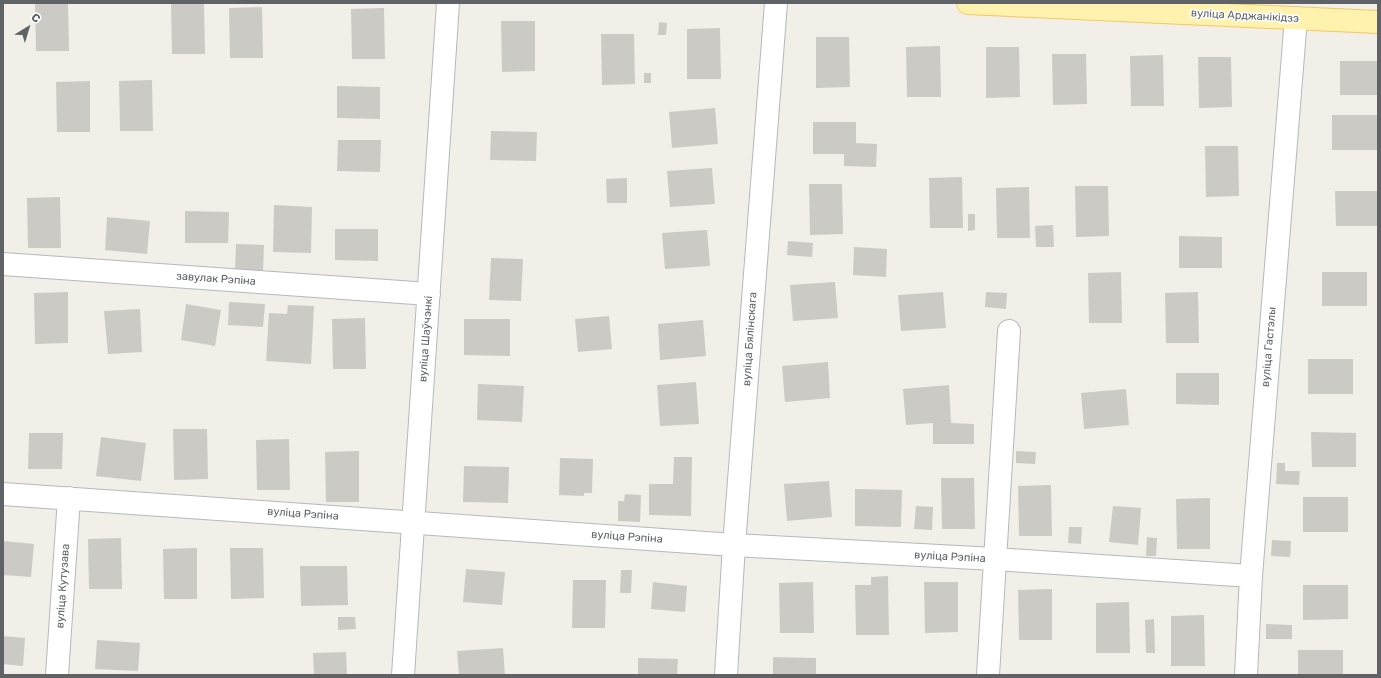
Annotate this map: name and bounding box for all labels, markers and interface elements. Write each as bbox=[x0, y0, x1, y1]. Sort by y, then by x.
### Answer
street label: вуліца Арджанікідзэ bbox=[1191, 7, 1299, 25]
north arrow bbox=[8, 8, 48, 48]
text: С bbox=[29, 11, 43, 26]
street label: завулак Рэпіна bbox=[176, 270, 256, 288]
street label: вуліца Бялінскага bbox=[740, 292, 760, 386]
street label: вуліца Шаўчэнкі bbox=[416, 295, 436, 383]
street label: вуліца Гастэлы bbox=[1259, 307, 1279, 387]
street label: вуліца Рэпіна bbox=[267, 505, 339, 523]
street label: вуліца Рэпіна bbox=[591, 528, 663, 546]
street label: вуліца Кутузава bbox=[53, 543, 73, 629]
street label: вуліца Рэпіна bbox=[914, 549, 986, 565]

